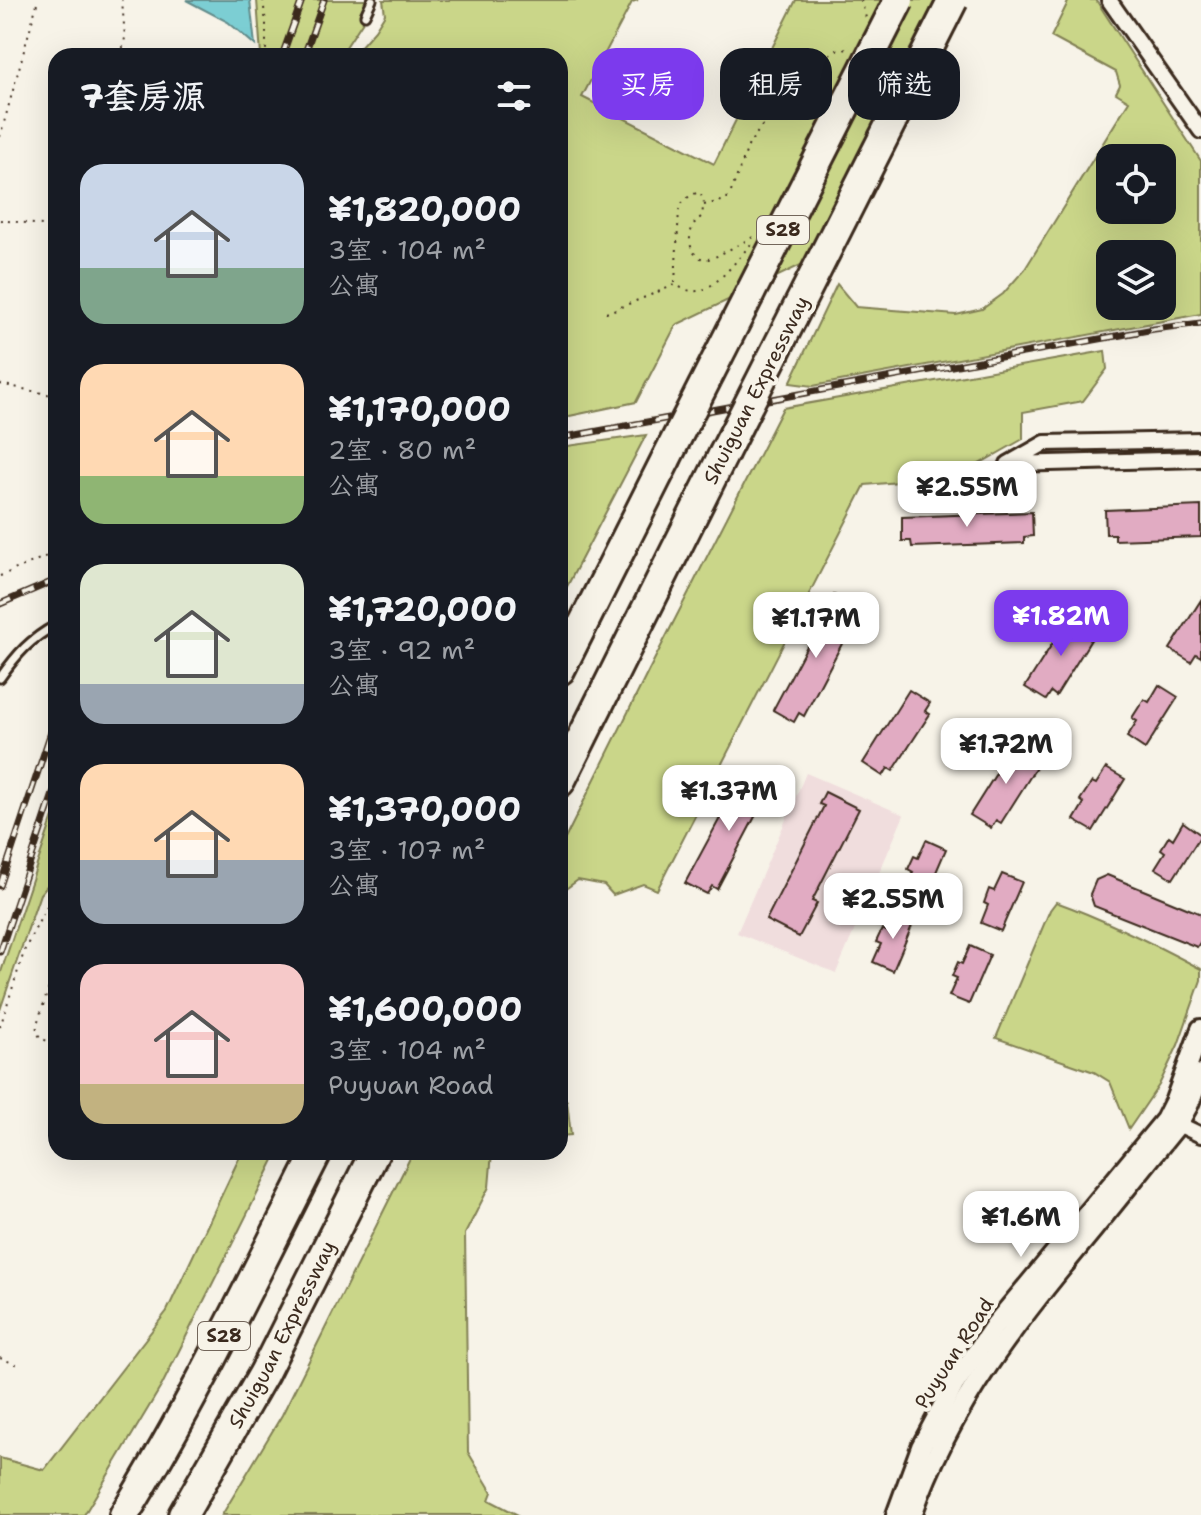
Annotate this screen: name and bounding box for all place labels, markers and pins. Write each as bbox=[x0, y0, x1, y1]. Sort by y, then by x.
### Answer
pin: ¥2.55M bbox=[902, 461, 1032, 529]
pin: ¥1.82M bbox=[996, 590, 1126, 658]
pin: ¥1.17M bbox=[751, 592, 881, 660]
pin: ¥1.72M bbox=[941, 718, 1071, 786]
pin: ¥1.37M bbox=[664, 765, 794, 833]
pin: ¥2.55M bbox=[828, 873, 958, 941]
pin: ¥1.6M bbox=[965, 1191, 1077, 1259]

